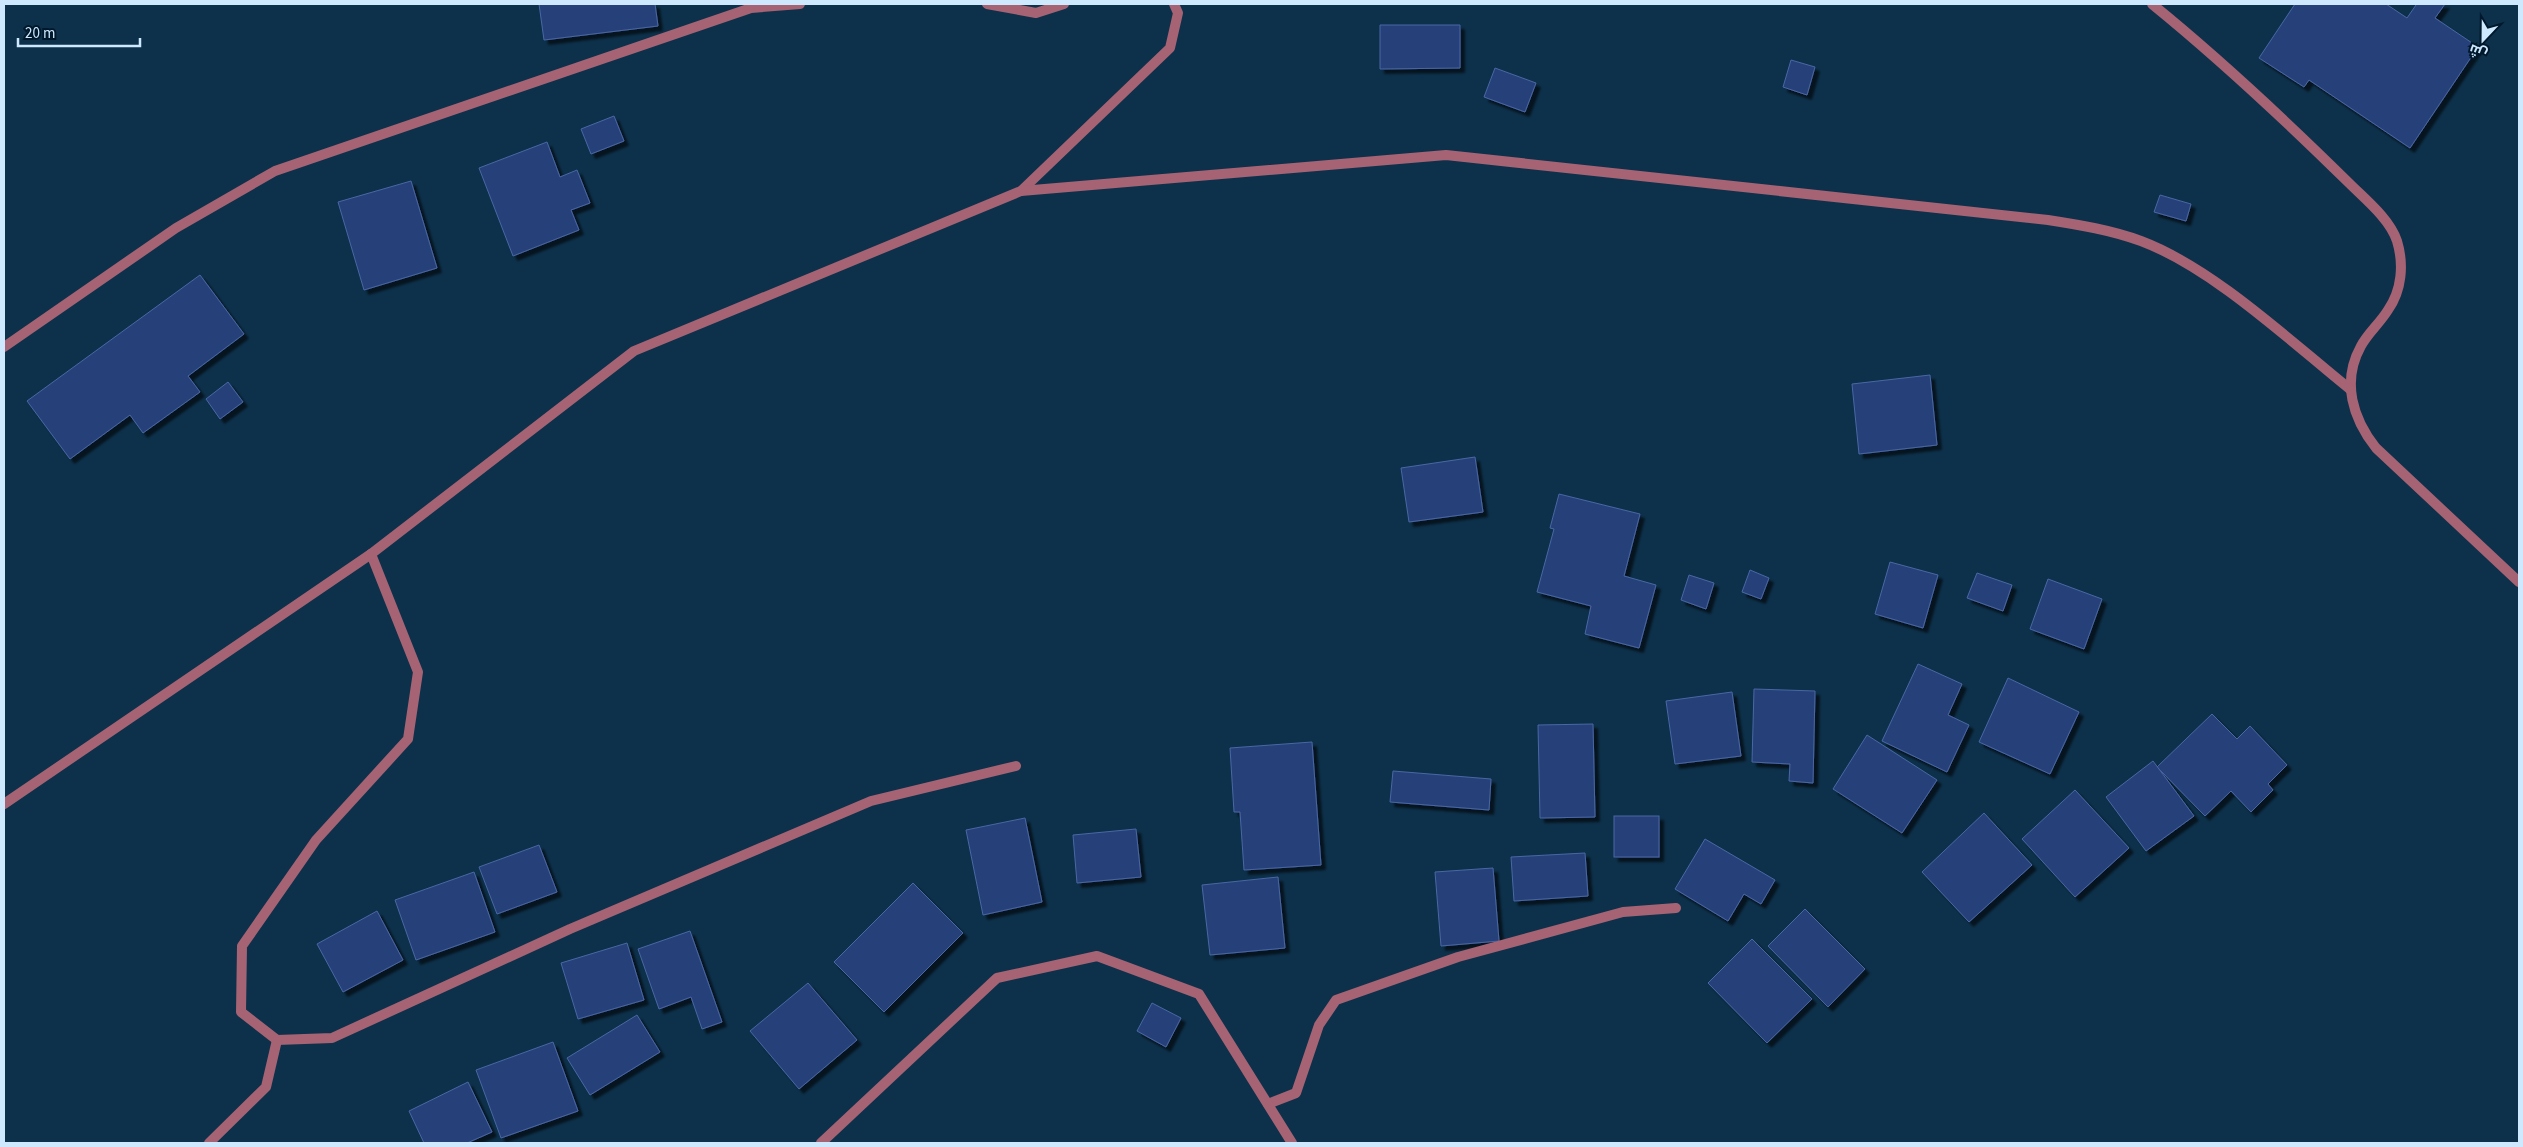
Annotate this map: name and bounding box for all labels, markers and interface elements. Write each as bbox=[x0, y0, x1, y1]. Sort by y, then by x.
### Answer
scale bar bbox=[18, 15, 140, 47]
north arrow bbox=[2458, 15, 2508, 65]
text: 20 m bbox=[25, 23, 55, 44]
text: ش bbox=[2466, 38, 2491, 64]

